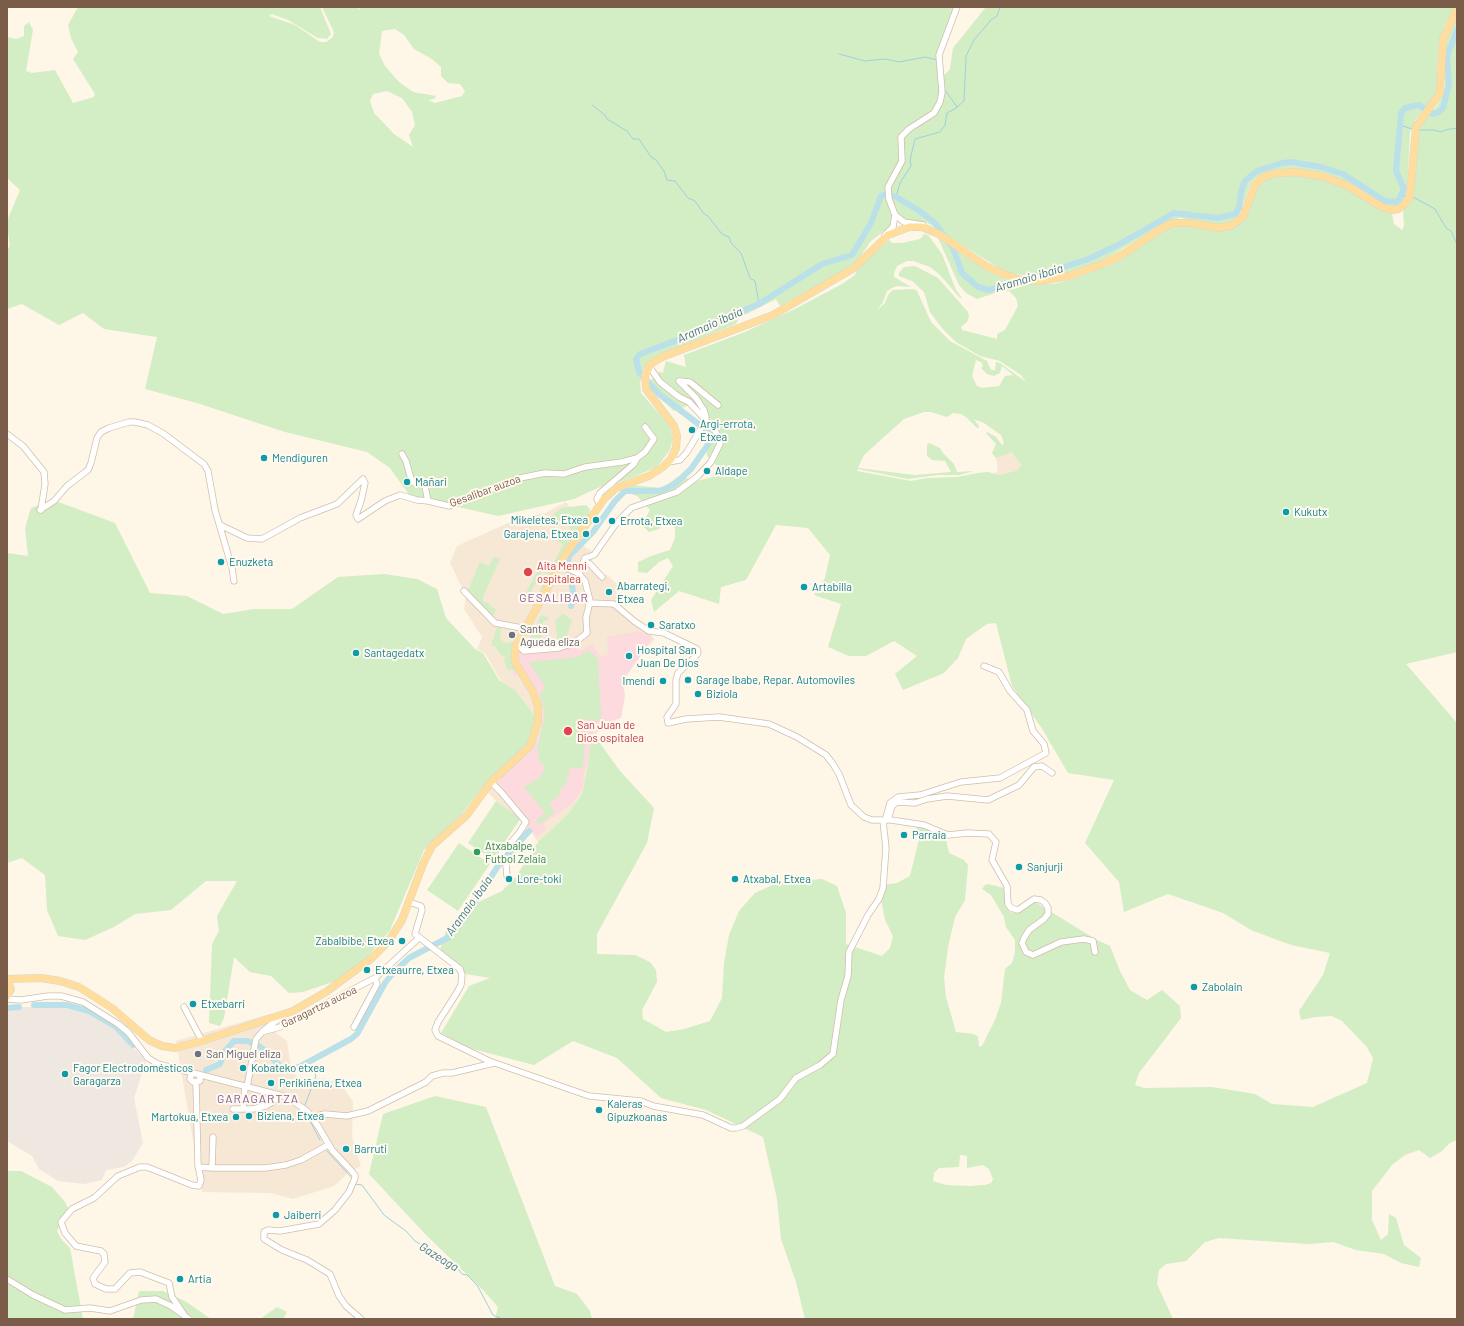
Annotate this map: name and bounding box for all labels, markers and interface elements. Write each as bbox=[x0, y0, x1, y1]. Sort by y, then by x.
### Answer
water label: Aramaio ibaia bbox=[993, 261, 1065, 295]
water label: Aramaio ibaia bbox=[675, 304, 745, 346]
place label: Argi-errota, Etxea bbox=[700, 417, 756, 443]
marker: Argi-errota, Etxea bbox=[687, 425, 697, 435]
place label: Mendiguren bbox=[272, 451, 328, 465]
marker: Mendiguren bbox=[259, 453, 269, 463]
place label: Aldape bbox=[715, 464, 748, 478]
marker: Aldape bbox=[702, 466, 712, 476]
street label: Gesalibar auzoa bbox=[448, 472, 522, 510]
place label: Mañari bbox=[415, 475, 447, 489]
marker: Mañari bbox=[402, 477, 412, 487]
place label: Kukutx bbox=[1294, 505, 1327, 519]
marker: Kukutx bbox=[1281, 507, 1291, 517]
place label: Mikeletes, Etxea bbox=[511, 513, 588, 527]
place label: Errota, Etxea bbox=[620, 514, 682, 528]
marker: Mikeletes, Etxea bbox=[591, 515, 601, 525]
marker: Errota, Etxea bbox=[607, 516, 617, 526]
place label: Garajena, Etxea bbox=[504, 527, 578, 541]
marker: Garajena, Etxea bbox=[581, 529, 591, 539]
place label: Enuzketa bbox=[229, 555, 273, 569]
marker: Enuzketa bbox=[216, 557, 226, 567]
place label: Aita Menni ospitalea bbox=[537, 559, 587, 585]
marker: Aita Menni ospitalea bbox=[522, 566, 534, 578]
place label: Abarrategi, Etxea bbox=[617, 579, 670, 605]
place label: Artabilla bbox=[812, 580, 852, 594]
marker: Artabilla bbox=[799, 582, 809, 592]
marker: Abarrategi, Etxea bbox=[604, 587, 614, 597]
district label: GESALIBAR bbox=[519, 591, 589, 605]
place label: Saratxo bbox=[659, 618, 696, 632]
marker: Saratxo bbox=[646, 620, 656, 630]
place label: Santa Agueda eliza bbox=[520, 622, 580, 648]
marker: Santa Agueda eliza bbox=[507, 630, 517, 640]
place label: Hospital San Juan De Dios bbox=[637, 643, 699, 669]
place label: Santagedatx bbox=[364, 646, 424, 660]
marker: Santagedatx bbox=[351, 648, 361, 658]
marker: Hospital San Juan De Dios bbox=[624, 651, 634, 661]
place label: Garage Ibabe, Repar. Automoviles bbox=[696, 673, 855, 687]
place label: Imendi bbox=[623, 674, 655, 688]
marker: Garage Ibabe, Repar. Automoviles bbox=[683, 675, 693, 685]
marker: Imendi bbox=[658, 676, 668, 686]
place label: Biziola bbox=[706, 687, 738, 701]
marker: Biziola bbox=[693, 689, 703, 699]
place label: San Juan de Dios ospitalea bbox=[577, 718, 644, 744]
marker: San Juan de Dios ospitalea bbox=[562, 725, 574, 737]
place label: Parraia bbox=[912, 828, 946, 842]
marker: Parraia bbox=[899, 830, 909, 840]
place label: Atxabalpe, Futbol Zelaia bbox=[485, 839, 546, 865]
marker: Atxabalpe, Futbol Zelaia bbox=[472, 847, 482, 857]
place label: Sanjurji bbox=[1027, 860, 1063, 874]
marker: Sanjurji bbox=[1014, 862, 1024, 872]
place label: Lore-toki bbox=[517, 872, 561, 886]
place label: Atxabal, Etxea bbox=[743, 872, 811, 886]
water label: Aramaio ibaia bbox=[443, 873, 495, 939]
marker: Lore-toki bbox=[504, 874, 514, 884]
marker: Atxabal, Etxea bbox=[730, 874, 740, 884]
place label: Zabalbibe, Etxea bbox=[316, 934, 394, 948]
marker: Zabalbibe, Etxea bbox=[397, 936, 407, 946]
place label: Etxeaurre, Etxea bbox=[375, 963, 454, 977]
marker: Etxeaurre, Etxea bbox=[362, 965, 372, 975]
place label: Zabolain bbox=[1202, 980, 1242, 994]
marker: Zabolain bbox=[1189, 982, 1199, 992]
street label: Garagartza auzoa bbox=[279, 983, 359, 1031]
place label: Etxebarri bbox=[201, 997, 245, 1011]
marker: Etxebarri bbox=[188, 999, 198, 1009]
place label: San Miguel eliza bbox=[206, 1047, 281, 1061]
marker: San Miguel eliza bbox=[193, 1049, 203, 1059]
place label: Fagor Electrodomésticos Garagarza bbox=[73, 1061, 193, 1087]
place label: Kobateko etxea bbox=[251, 1061, 325, 1075]
marker: Kobateko etxea bbox=[238, 1063, 248, 1073]
marker: Fagor Electrodomésticos Garagarza bbox=[60, 1069, 70, 1079]
place label: Perikiñena, Etxea bbox=[279, 1076, 362, 1090]
marker: Perikiñena, Etxea bbox=[266, 1078, 276, 1088]
district label: GARAGARTZA bbox=[217, 1092, 299, 1106]
place label: Kaleras Gipuzkoanas bbox=[607, 1097, 667, 1123]
marker: Kaleras Gipuzkoanas bbox=[594, 1105, 604, 1115]
place label: Biziena, Etxea bbox=[257, 1109, 324, 1123]
place label: Martokua, Etxea bbox=[151, 1110, 228, 1124]
marker: Biziena, Etxea bbox=[244, 1111, 254, 1121]
marker: Martokua, Etxea bbox=[231, 1112, 241, 1122]
place label: Barruti bbox=[354, 1142, 387, 1156]
marker: Barruti bbox=[341, 1144, 351, 1154]
place label: Jaiberri bbox=[284, 1208, 321, 1222]
marker: Jaiberri bbox=[271, 1210, 281, 1220]
water label: Gazeaga bbox=[417, 1239, 461, 1275]
place label: Artia bbox=[188, 1272, 211, 1286]
marker: Artia bbox=[175, 1274, 185, 1284]

